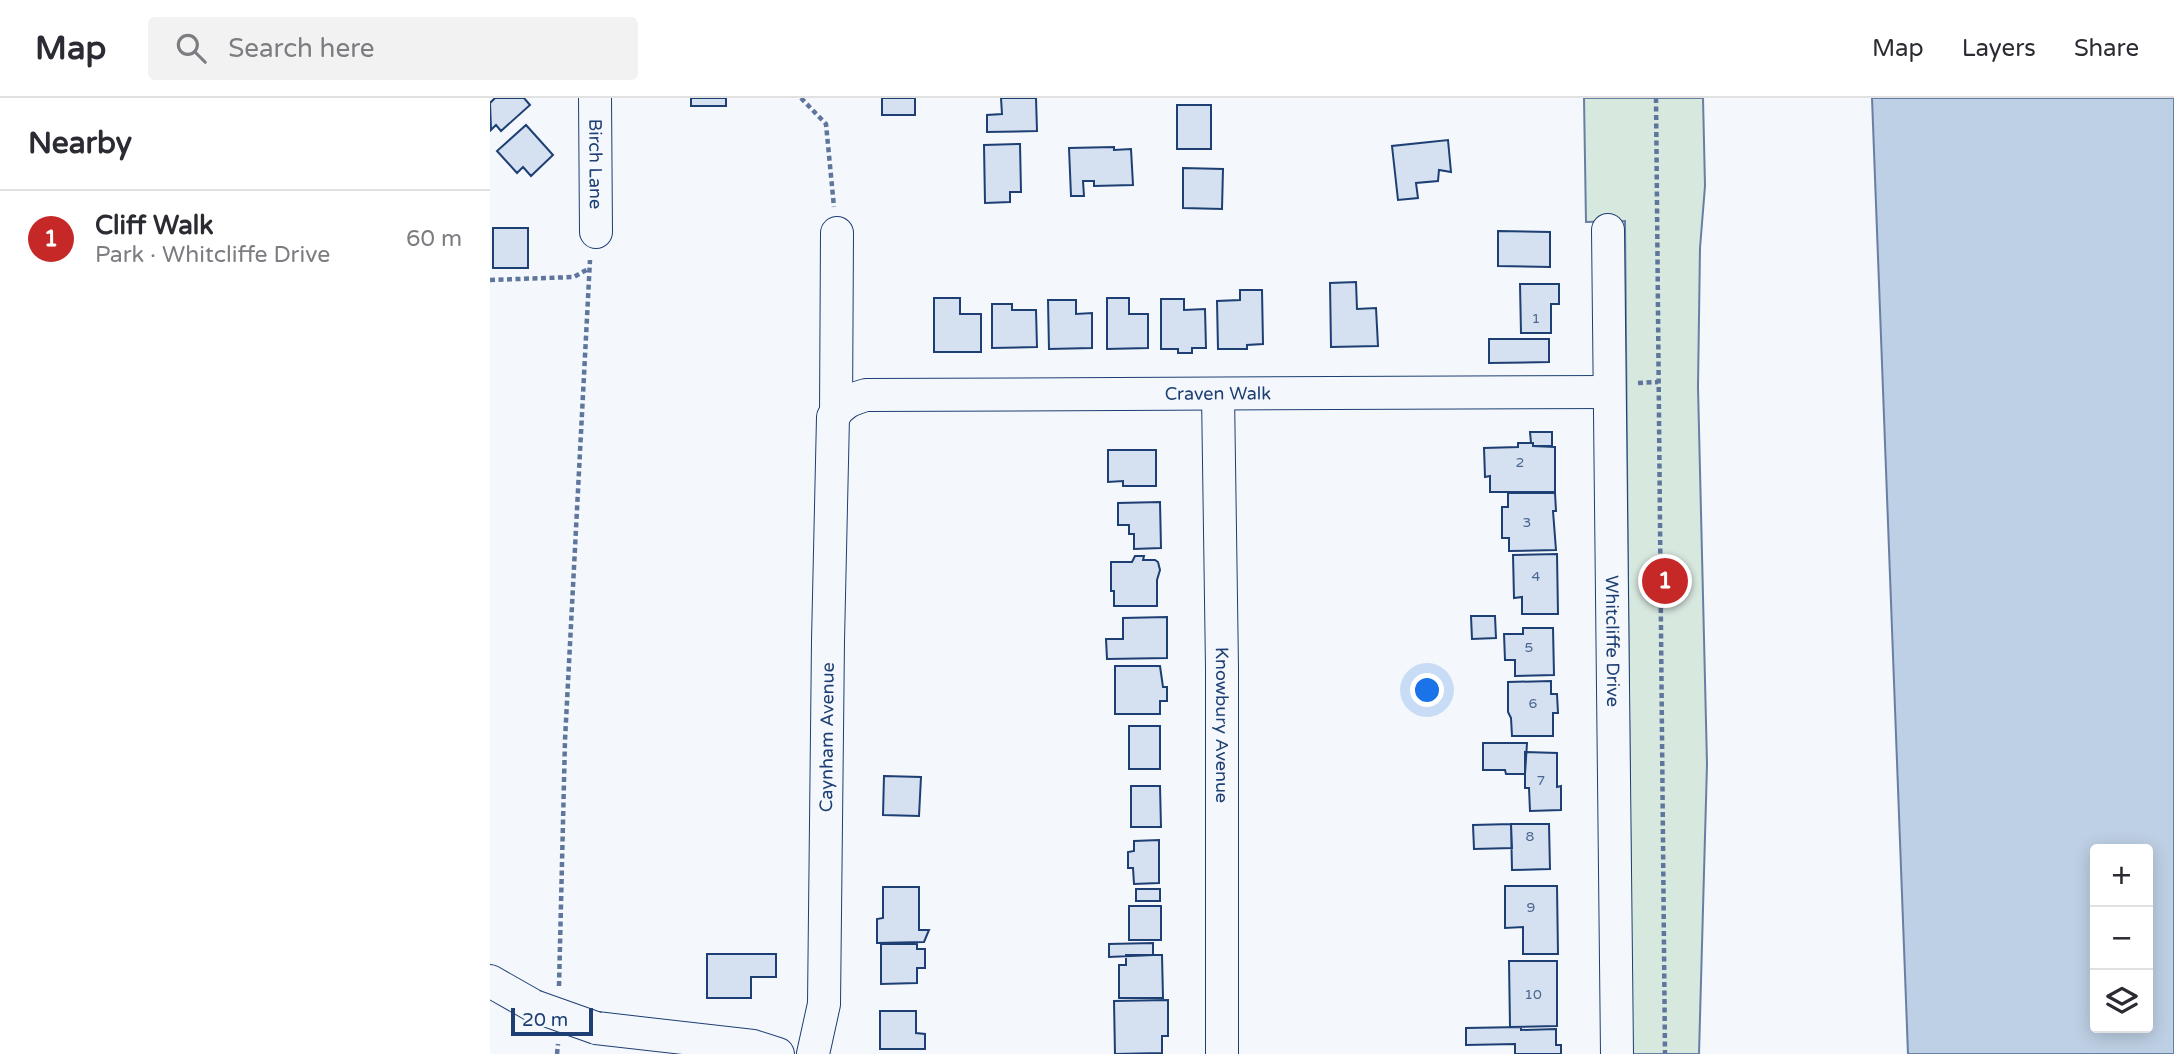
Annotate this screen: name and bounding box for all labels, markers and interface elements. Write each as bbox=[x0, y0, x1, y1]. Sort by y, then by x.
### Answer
search box bbox=[148, 17, 638, 80]
text: Map bbox=[35, 29, 106, 68]
icon: search bbox=[172, 29, 210, 67]
text: Search here bbox=[228, 33, 374, 64]
text: Map bbox=[1872, 34, 1924, 63]
text: Layers bbox=[1962, 34, 2036, 63]
text: Share bbox=[2074, 34, 2139, 63]
street label: Birch Lane bbox=[584, 119, 607, 209]
text: Nearby bbox=[28, 125, 132, 162]
text: Cliff Walk bbox=[95, 210, 213, 241]
text: 1 bbox=[44, 225, 58, 253]
text: 60 m bbox=[406, 225, 462, 253]
text: Park · Whitcliffe Drive bbox=[95, 241, 330, 269]
house number: 1 bbox=[1532, 310, 1540, 327]
street label: Craven Walk bbox=[1165, 382, 1271, 405]
house number: 2 bbox=[1516, 454, 1524, 471]
house number: 3 bbox=[1523, 514, 1531, 531]
pin: 1 bbox=[1642, 555, 1688, 607]
house number: 4 bbox=[1532, 568, 1541, 585]
street label: Whitcliffe Drive bbox=[1601, 575, 1624, 707]
house number: 5 bbox=[1525, 639, 1533, 656]
street label: Knowbury Avenue bbox=[1211, 647, 1233, 803]
street label: Caynham Avenue bbox=[815, 662, 839, 812]
your location bbox=[1410, 673, 1444, 707]
house number: 6 bbox=[1529, 695, 1538, 712]
house number: 7 bbox=[1537, 772, 1545, 789]
house number: 8 bbox=[1526, 828, 1535, 845]
map controls bbox=[2090, 844, 2153, 1033]
button: + bbox=[2090, 844, 2153, 907]
house number: 9 bbox=[1527, 899, 1535, 916]
button: − bbox=[2090, 907, 2153, 970]
button: layers bbox=[2090, 970, 2153, 1033]
house number: 10 bbox=[1524, 986, 1542, 1003]
scale bar bbox=[511, 1005, 593, 1037]
text: 20 m bbox=[522, 1009, 568, 1031]

